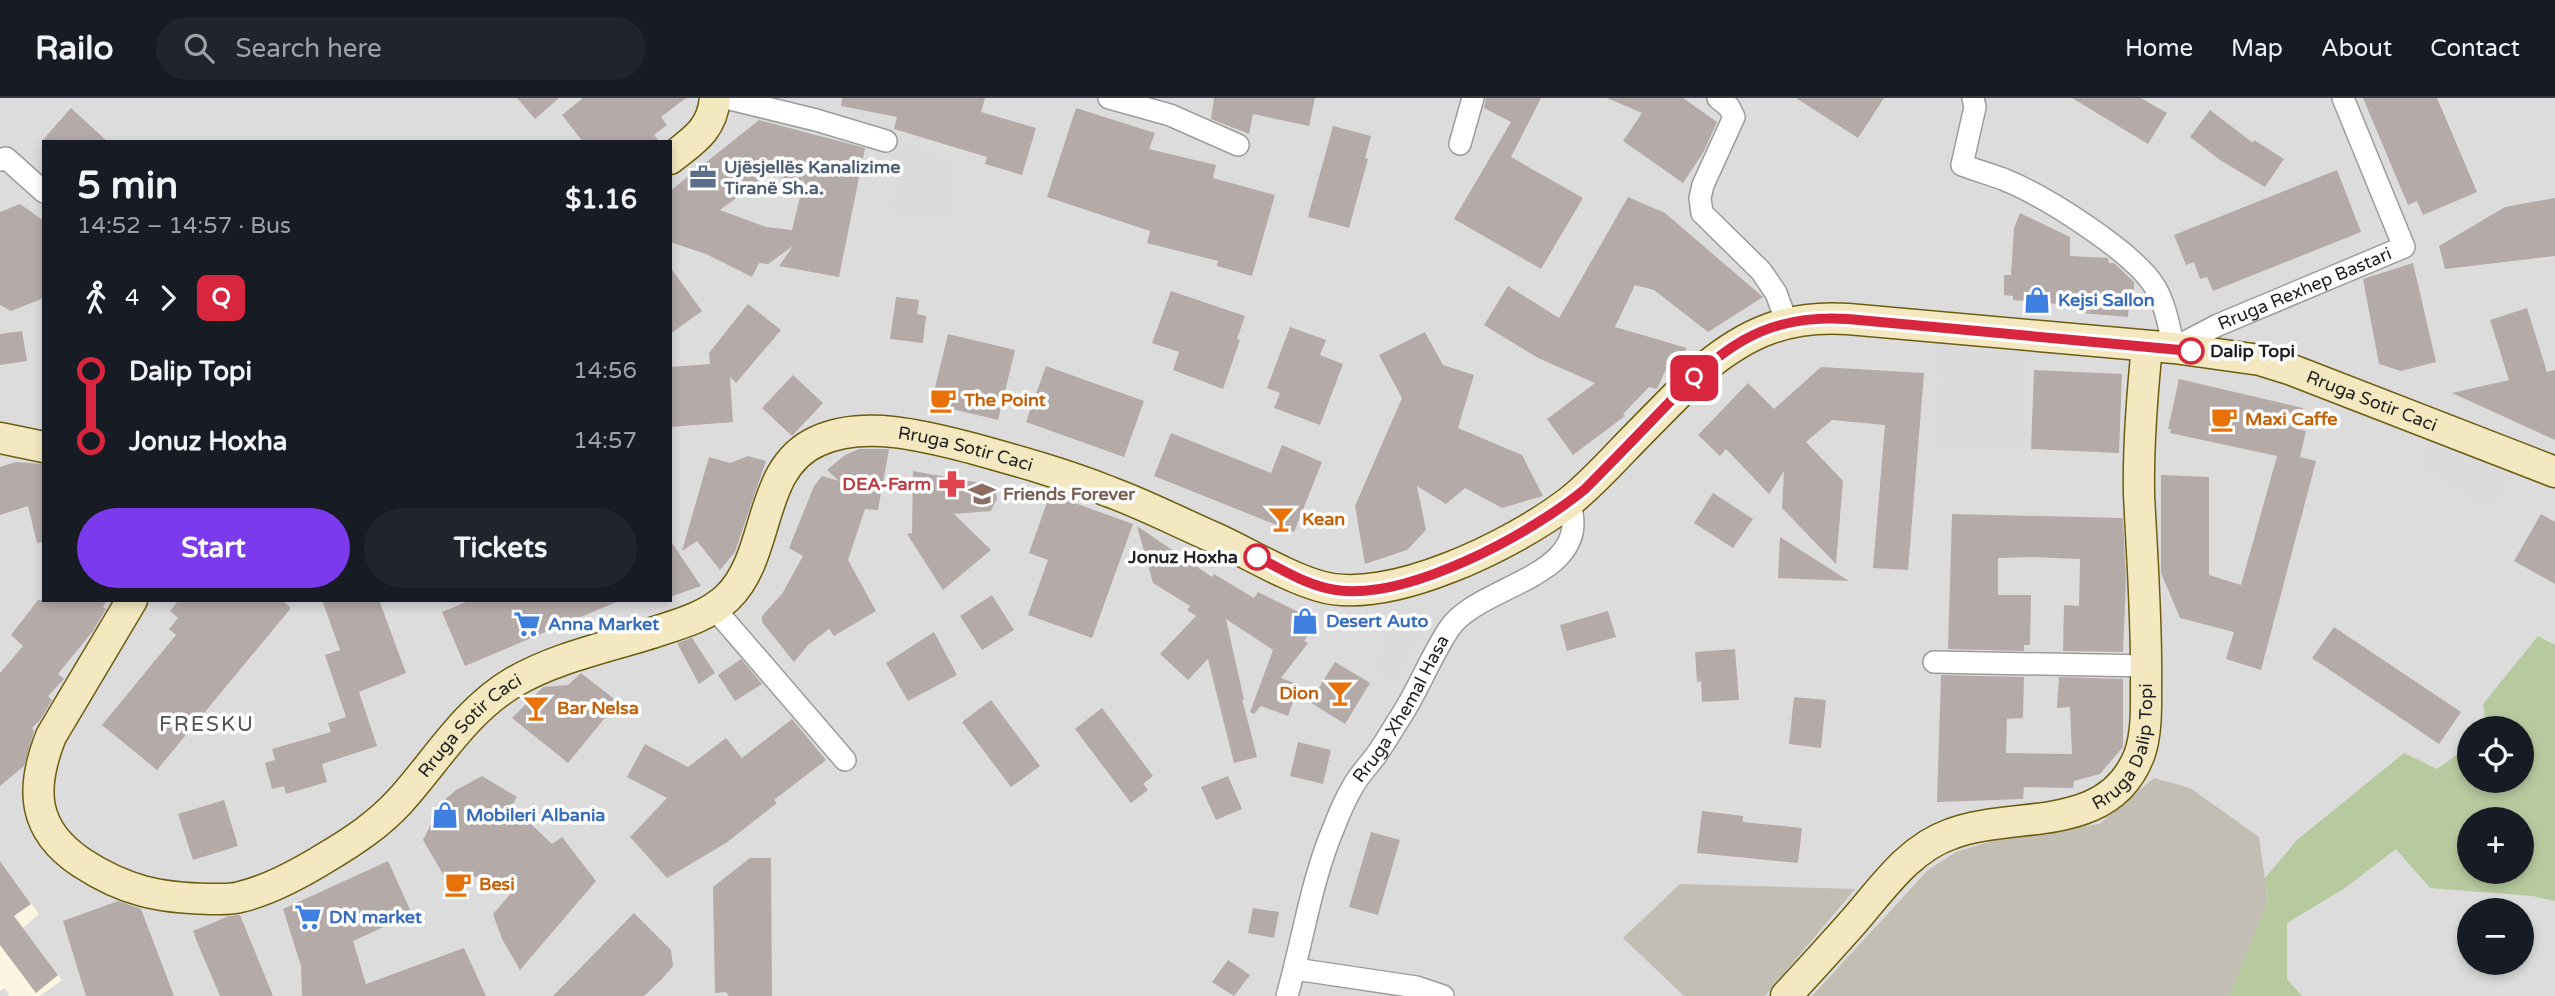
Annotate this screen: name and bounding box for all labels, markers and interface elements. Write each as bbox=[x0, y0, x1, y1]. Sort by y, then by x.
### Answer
search box bbox=[156, 17, 646, 80]
text: Railo bbox=[35, 29, 114, 68]
icon: search bbox=[180, 29, 218, 67]
text: Search here bbox=[236, 33, 382, 64]
text: Home bbox=[2125, 34, 2193, 63]
text: Map bbox=[2231, 34, 2283, 63]
text: About bbox=[2321, 34, 2392, 63]
text: Contact bbox=[2430, 34, 2520, 63]
place label: Ujësjellës Kanalizime Tiranë Sh.a. bbox=[723, 156, 900, 199]
office icon: Ujësjellës Kanalizime Tiranë Sh.a. bbox=[688, 162, 718, 192]
text: 5 min bbox=[77, 163, 178, 209]
text: $1.16 bbox=[565, 184, 637, 215]
text: 14:52 – 14:57 · Bus bbox=[77, 212, 291, 240]
street label: Rruga Rexhep Bastari bbox=[2215, 242, 2395, 335]
icon: walk bbox=[77, 279, 115, 317]
icon: forward bbox=[149, 279, 187, 317]
text: Q bbox=[211, 283, 231, 312]
text: 4 bbox=[125, 284, 139, 312]
shop icon: Kejsi Sallon bbox=[2022, 285, 2052, 315]
place label: Kejsi Sallon bbox=[2058, 289, 2155, 311]
marker: Dalip Topi bbox=[2178, 338, 2204, 364]
place label: Dalip Topi bbox=[2210, 340, 2295, 362]
line badge: Q bbox=[1671, 355, 1717, 401]
text: Dalip Topi bbox=[129, 356, 252, 387]
text: 14:56 bbox=[573, 357, 637, 385]
text: Q bbox=[1684, 363, 1704, 392]
street label: Rruga Sotir Caci bbox=[2303, 366, 2440, 436]
cafe icon: The Point bbox=[928, 385, 958, 415]
place label: The Point bbox=[963, 389, 1046, 411]
cafe icon: Maxi Caffe bbox=[2209, 404, 2239, 434]
place label: Maxi Caffe bbox=[2245, 408, 2337, 430]
street label: Rruga Sotir Caci bbox=[897, 422, 1036, 476]
text: Jonuz Hoxha bbox=[129, 426, 287, 457]
text: 14:57 bbox=[573, 427, 637, 455]
pharmacy icon: DEA-Farm bbox=[937, 469, 967, 499]
place label: DEA-Farm bbox=[842, 473, 931, 495]
school or university icon: Friends Forever bbox=[967, 479, 997, 509]
place label: Friends Forever bbox=[1003, 483, 1136, 505]
bar icon: Kean bbox=[1266, 504, 1296, 534]
button: Start bbox=[77, 508, 350, 588]
button: Tickets bbox=[364, 508, 637, 588]
place label: Kean bbox=[1302, 508, 1345, 530]
marker: Jonuz Hoxha bbox=[1244, 544, 1270, 570]
place label: Jonuz Hoxha bbox=[1127, 546, 1238, 568]
shop icon: Desert Auto bbox=[1290, 606, 1320, 636]
supermarket icon: Anna Market bbox=[512, 609, 542, 639]
place label: Desert Auto bbox=[1326, 610, 1429, 632]
place label: Anna Market bbox=[548, 613, 659, 635]
street label: Rruga Xhemal Hasa bbox=[1348, 631, 1454, 787]
street label: Rruga Sotir Caci bbox=[413, 669, 525, 782]
bar icon: Dion bbox=[1325, 678, 1355, 708]
place label: Dion bbox=[1279, 682, 1319, 704]
street label: Rruga Dalip Topi bbox=[2088, 683, 2157, 815]
bar icon: Bar Nelsa bbox=[521, 693, 551, 723]
place label: Bar Nelsa bbox=[557, 697, 639, 719]
district label: FRESKU bbox=[159, 712, 255, 737]
map controls bbox=[2457, 716, 2534, 975]
button: locate bbox=[2457, 716, 2534, 793]
shop icon: Mobileri Albania bbox=[430, 800, 460, 830]
place label: Mobileri Albania bbox=[466, 804, 605, 826]
button: + bbox=[2457, 807, 2534, 884]
cafe icon: Besi bbox=[443, 869, 473, 899]
place label: Besi bbox=[479, 873, 515, 895]
button: − bbox=[2457, 898, 2534, 975]
supermarket icon: DN market bbox=[293, 902, 323, 932]
place label: DN market bbox=[329, 906, 422, 928]

